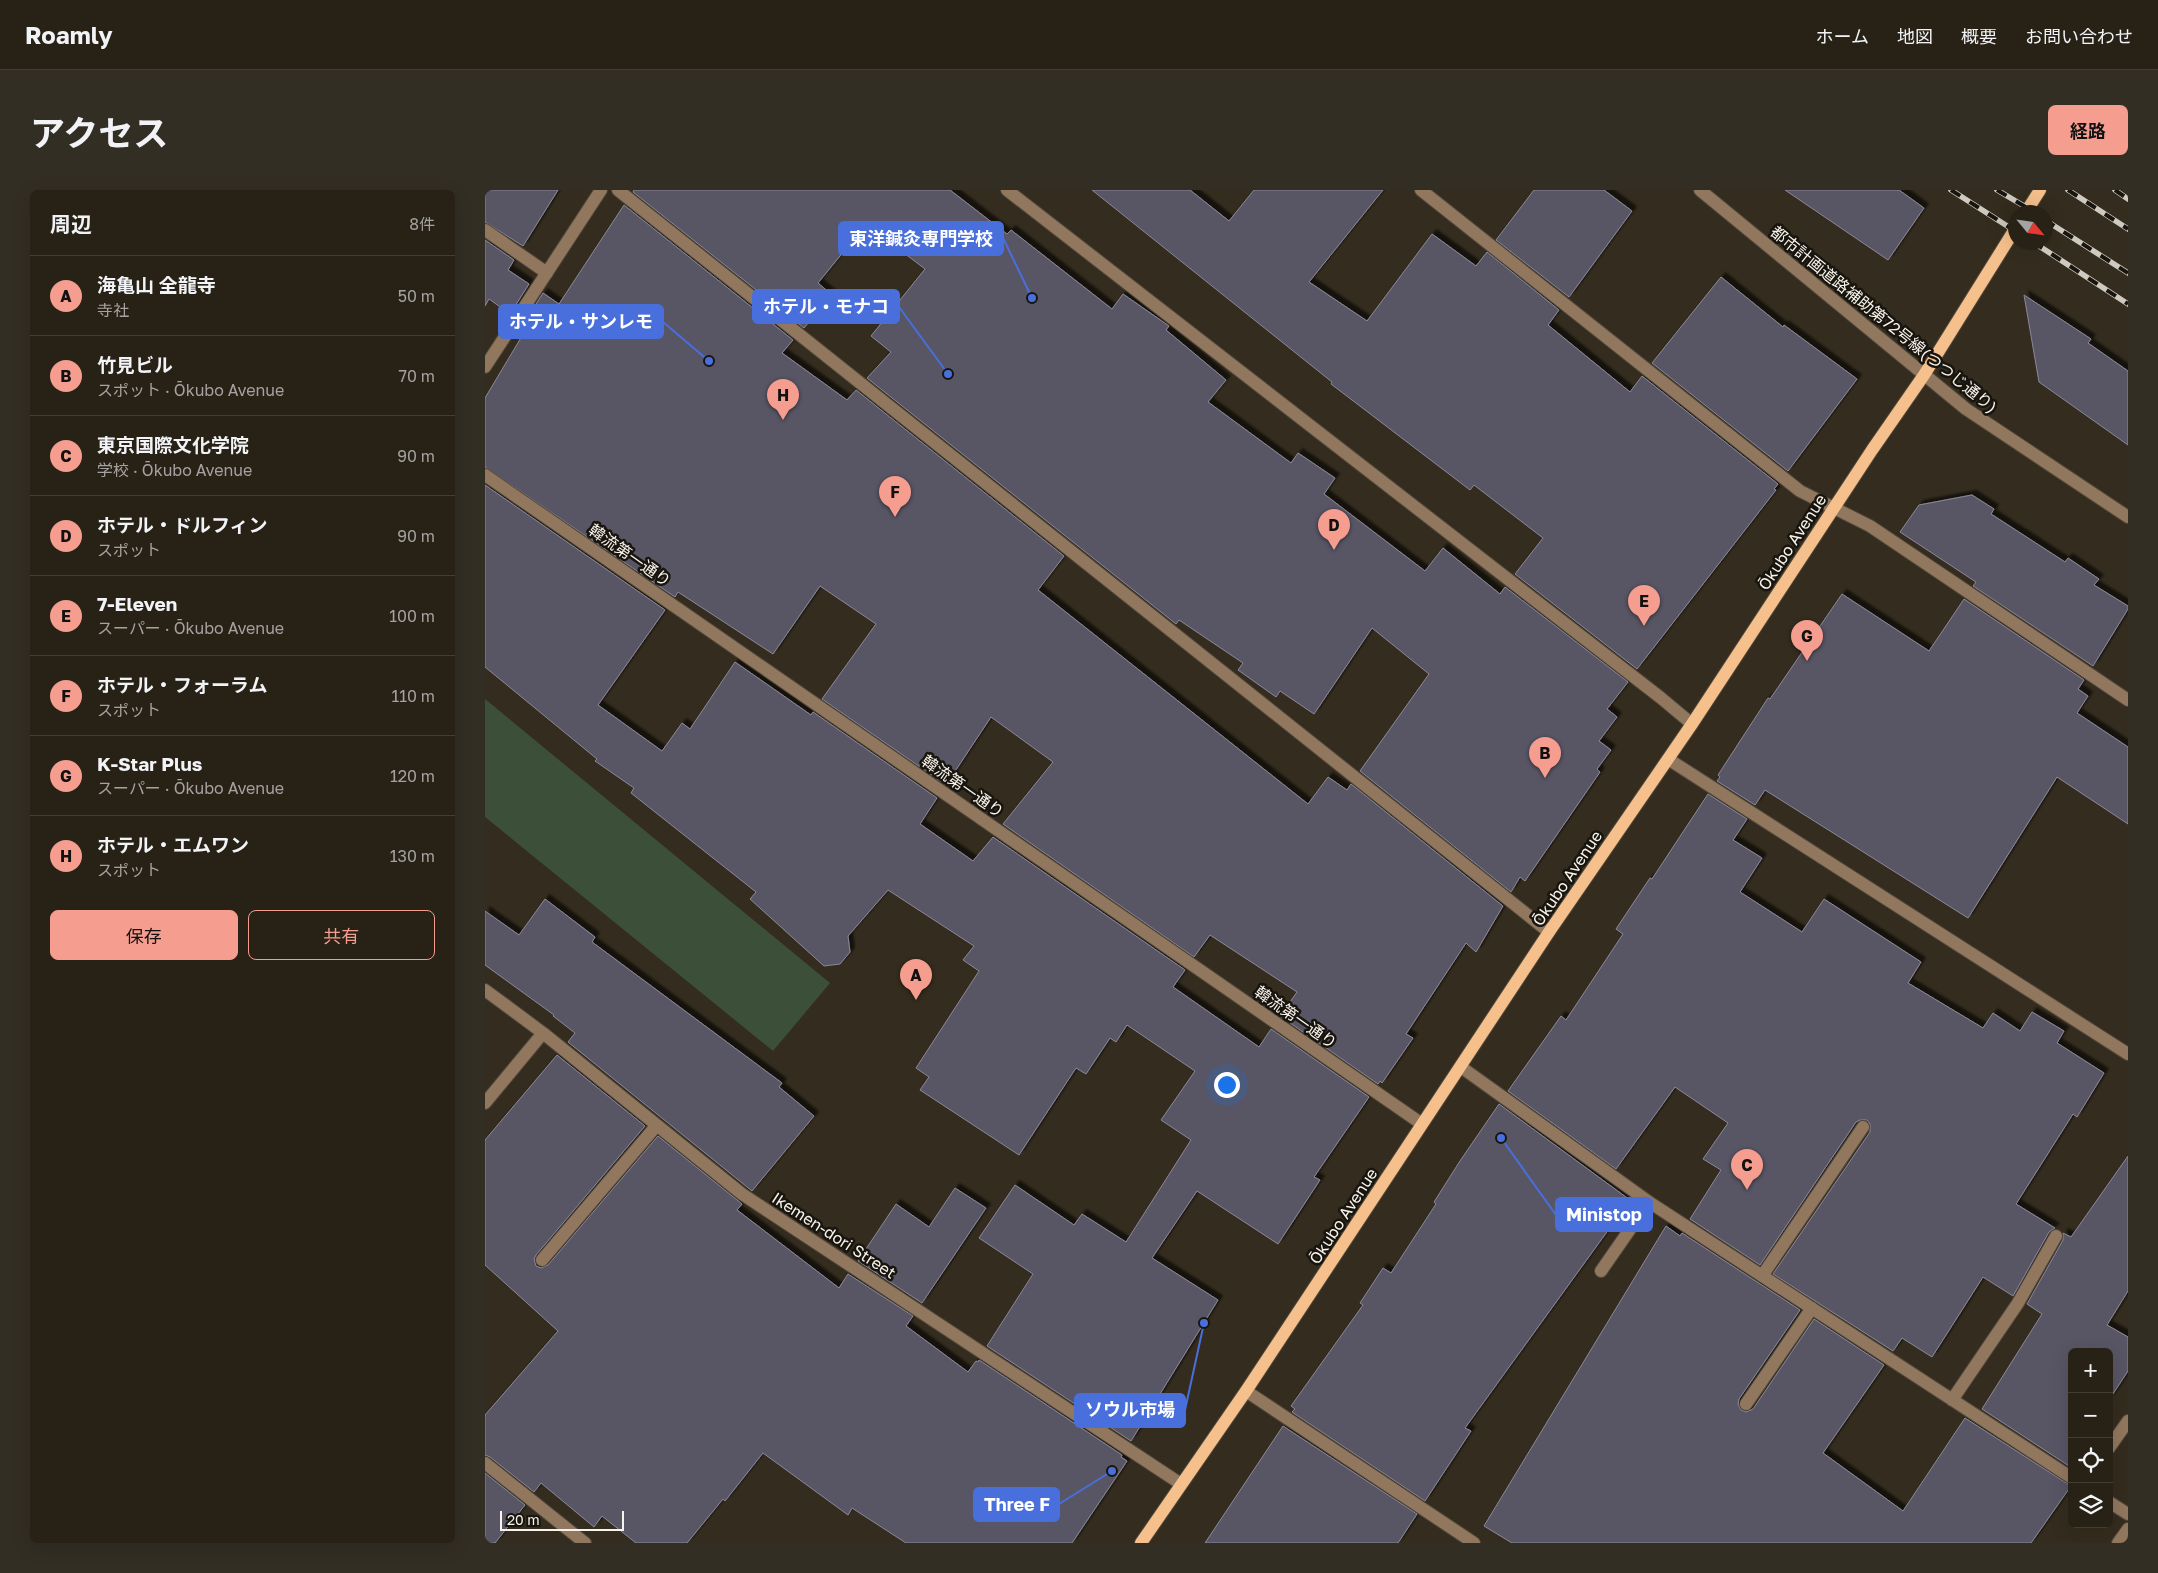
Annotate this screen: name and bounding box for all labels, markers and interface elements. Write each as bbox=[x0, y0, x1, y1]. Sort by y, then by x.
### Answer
text: Roamly bbox=[25, 20, 113, 49]
text: ホーム bbox=[1816, 25, 1869, 47]
text: 地図 bbox=[1897, 25, 1933, 47]
text: 概要 bbox=[1961, 25, 1997, 47]
text: お問い合わせ bbox=[2025, 25, 2133, 47]
button: 経路 bbox=[2048, 105, 2128, 155]
text: アクセス bbox=[30, 112, 168, 154]
north arrow bbox=[2008, 205, 2053, 250]
text: 周辺 bbox=[50, 211, 92, 237]
text: 8件 bbox=[409, 214, 435, 234]
street label: 都市計画道路補助第72号線(つつじ通り) bbox=[1767, 221, 2001, 417]
callout: 東洋鍼灸専門学校 bbox=[839, 222, 1003, 255]
text: 東洋鍼灸専門学校 bbox=[849, 227, 993, 249]
text: 海亀山 全龍寺 bbox=[97, 273, 216, 296]
text: A bbox=[60, 286, 72, 306]
text: 50 m bbox=[398, 286, 435, 306]
callout: ホテル・モナコ bbox=[753, 290, 899, 323]
text: ホテル・モナコ bbox=[763, 295, 889, 317]
text: 寺社 bbox=[97, 300, 129, 320]
callout: ホテル・サンレモ bbox=[499, 305, 663, 338]
text: ホテル・サンレモ bbox=[509, 310, 653, 332]
text: 竹見ビル bbox=[97, 353, 173, 376]
text: B bbox=[60, 366, 72, 386]
text: 70 m bbox=[398, 366, 435, 386]
pin: H bbox=[767, 379, 799, 420]
text: スポット · Ōkubo Avenue bbox=[97, 380, 284, 400]
text: 東京国際文化学院 bbox=[97, 433, 249, 456]
text: C bbox=[60, 446, 72, 466]
text: 90 m bbox=[397, 446, 435, 466]
text: 学校 · Ōkubo Avenue bbox=[97, 460, 252, 480]
pin: F bbox=[879, 476, 911, 517]
street label: Ōkubo Avenue bbox=[1754, 490, 1830, 594]
pin: D bbox=[1318, 509, 1350, 550]
text: ホテル・ドルフィン bbox=[97, 513, 268, 536]
street label: 韓流第一通り bbox=[585, 519, 675, 591]
text: D bbox=[60, 526, 72, 546]
text: 90 m bbox=[397, 526, 435, 546]
text: スポット bbox=[97, 540, 161, 560]
pin: E bbox=[1628, 585, 1660, 626]
text: 7-Eleven bbox=[97, 592, 177, 615]
text: E bbox=[61, 606, 71, 626]
text: 100 m bbox=[389, 606, 435, 626]
text: スーパー · Ōkubo Avenue bbox=[97, 618, 284, 638]
pin: G bbox=[1791, 620, 1823, 661]
text: ホテル・フォーラム bbox=[97, 673, 267, 696]
text: F bbox=[61, 686, 71, 706]
text: 110 m bbox=[391, 686, 435, 706]
text: スポット bbox=[97, 700, 161, 720]
pin: B bbox=[1529, 737, 1561, 778]
street label: 韓流第一通り bbox=[918, 750, 1008, 822]
text: K-Star Plus bbox=[97, 752, 202, 775]
text: G bbox=[60, 766, 72, 786]
text: 120 m bbox=[390, 766, 435, 786]
text: スーパー · Ōkubo Avenue bbox=[97, 778, 284, 798]
street label: Ōkubo Avenue bbox=[1528, 827, 1606, 929]
text: ホテル・エムワン bbox=[97, 833, 249, 856]
text: H bbox=[60, 846, 72, 866]
text: 130 m bbox=[390, 846, 435, 866]
text: スポット bbox=[97, 860, 161, 880]
button: 保存 bbox=[50, 910, 238, 960]
button: 共有 bbox=[248, 910, 435, 960]
pin: A bbox=[900, 959, 932, 1000]
street label: 韓流第一通り bbox=[1251, 981, 1341, 1053]
your location bbox=[1214, 1072, 1240, 1098]
pin: C bbox=[1731, 1149, 1763, 1190]
street label: Ōkubo Avenue bbox=[1305, 1164, 1381, 1268]
street label: Ikemen-dori Street bbox=[768, 1187, 900, 1283]
callout: Ministop bbox=[1556, 1198, 1652, 1231]
text: Ministop bbox=[1566, 1203, 1642, 1225]
map controls bbox=[2068, 1348, 2113, 1528]
button: + bbox=[2068, 1348, 2113, 1393]
button: − bbox=[2068, 1393, 2113, 1438]
callout: ソウル市場 bbox=[1075, 1394, 1185, 1427]
text: ソウル市場 bbox=[1085, 1398, 1175, 1420]
button: locate bbox=[2068, 1438, 2113, 1483]
button: layers bbox=[2068, 1483, 2113, 1528]
callout: Three F bbox=[974, 1488, 1059, 1521]
text: Three F bbox=[984, 1493, 1050, 1515]
scale bar bbox=[500, 1508, 624, 1531]
text: 20 m bbox=[507, 1511, 540, 1528]

